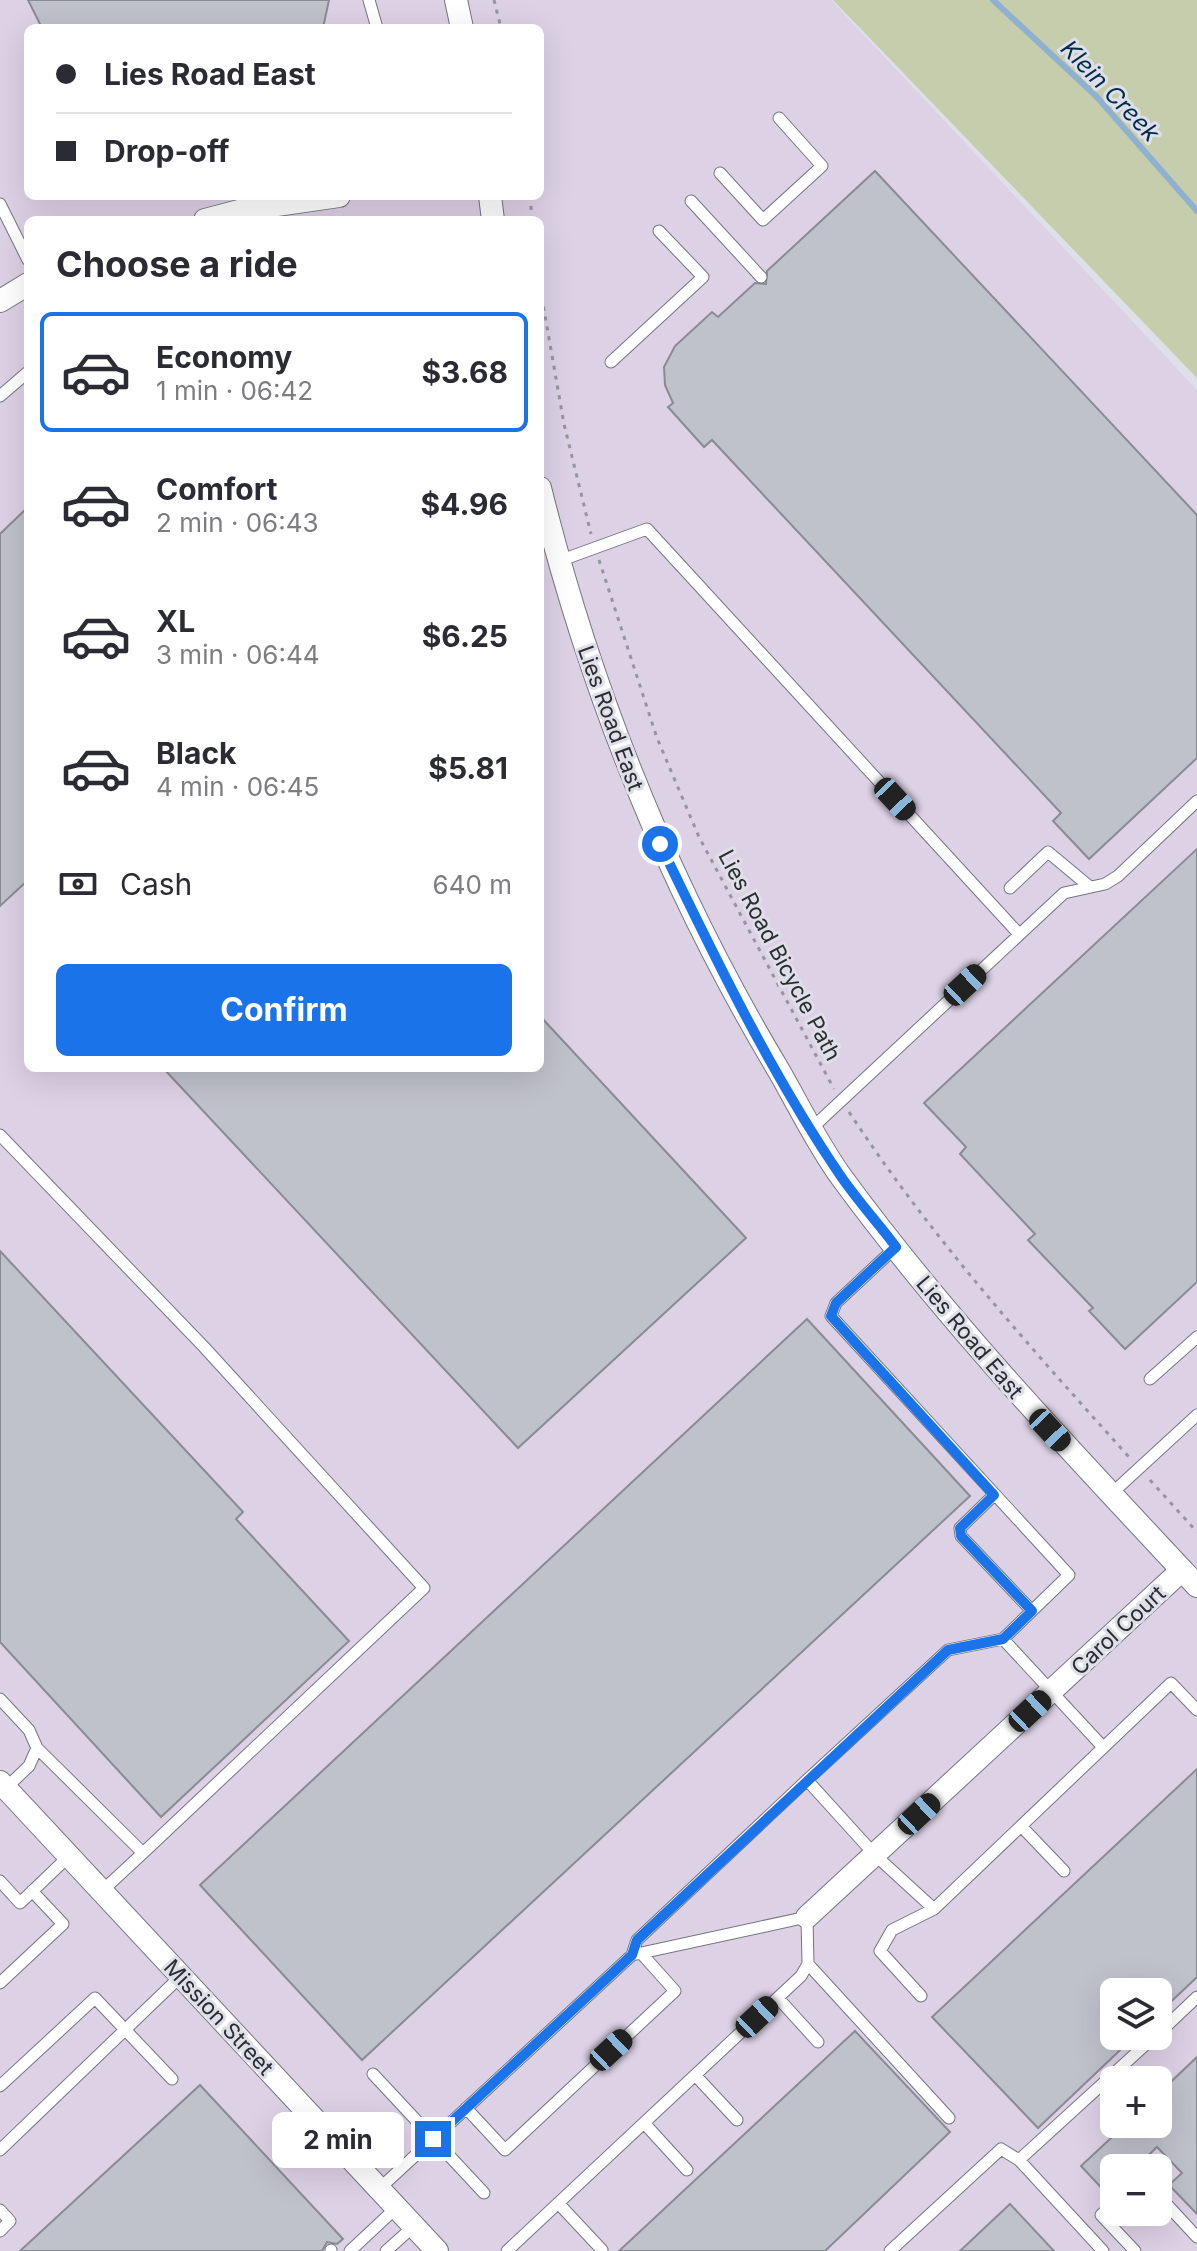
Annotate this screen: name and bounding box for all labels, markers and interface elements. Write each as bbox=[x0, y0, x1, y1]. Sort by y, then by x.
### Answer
water label: Klein Creek bbox=[1055, 34, 1166, 148]
text: Lies Road East bbox=[104, 56, 316, 92]
text: Drop-off bbox=[104, 133, 230, 169]
text: Choose a ride bbox=[56, 242, 298, 286]
icon: car bbox=[60, 336, 132, 408]
text: Economy bbox=[156, 339, 292, 375]
text: $3.68 bbox=[421, 354, 508, 390]
text: 1 min · 06:42 bbox=[156, 375, 313, 406]
icon: car bbox=[60, 468, 132, 540]
text: Comfort bbox=[156, 471, 277, 507]
text: $4.96 bbox=[420, 486, 508, 522]
text: 2 min · 06:43 bbox=[156, 507, 319, 538]
icon: car bbox=[60, 600, 132, 672]
text: XL bbox=[156, 603, 195, 639]
text: $6.25 bbox=[422, 618, 508, 654]
text: 3 min · 06:44 bbox=[156, 639, 320, 670]
street label: Lies Road East bbox=[573, 642, 649, 794]
icon: car bbox=[60, 732, 132, 804]
text: Black bbox=[156, 735, 236, 771]
text: $5.81 bbox=[428, 750, 508, 786]
text: 4 min · 06:45 bbox=[156, 771, 319, 802]
car bbox=[870, 773, 920, 825]
route start bbox=[642, 826, 678, 862]
street label: Lies Road Bicycle Path bbox=[713, 845, 847, 1065]
icon: cash bbox=[56, 862, 100, 906]
text: Cash bbox=[120, 866, 192, 902]
text: 640 m bbox=[433, 869, 512, 900]
car bbox=[939, 960, 991, 1010]
button: Confirm bbox=[56, 964, 512, 1056]
street label: Lies Road East bbox=[911, 1270, 1029, 1404]
car bbox=[1025, 1404, 1075, 1456]
street label: Carol Court bbox=[1066, 1580, 1170, 1680]
car bbox=[1004, 1686, 1056, 1736]
car bbox=[893, 1789, 945, 1839]
street label: Mission Street bbox=[159, 1954, 279, 2080]
map controls bbox=[1100, 1978, 1172, 2226]
button: layers bbox=[1100, 1978, 1172, 2050]
car bbox=[731, 1992, 783, 2042]
car bbox=[585, 2025, 637, 2075]
button: + bbox=[1100, 2066, 1172, 2138]
callout: 2 min bbox=[273, 2111, 405, 2167]
route end bbox=[415, 2121, 451, 2157]
text: 2 min bbox=[303, 2124, 373, 2155]
button: − bbox=[1100, 2154, 1172, 2226]

